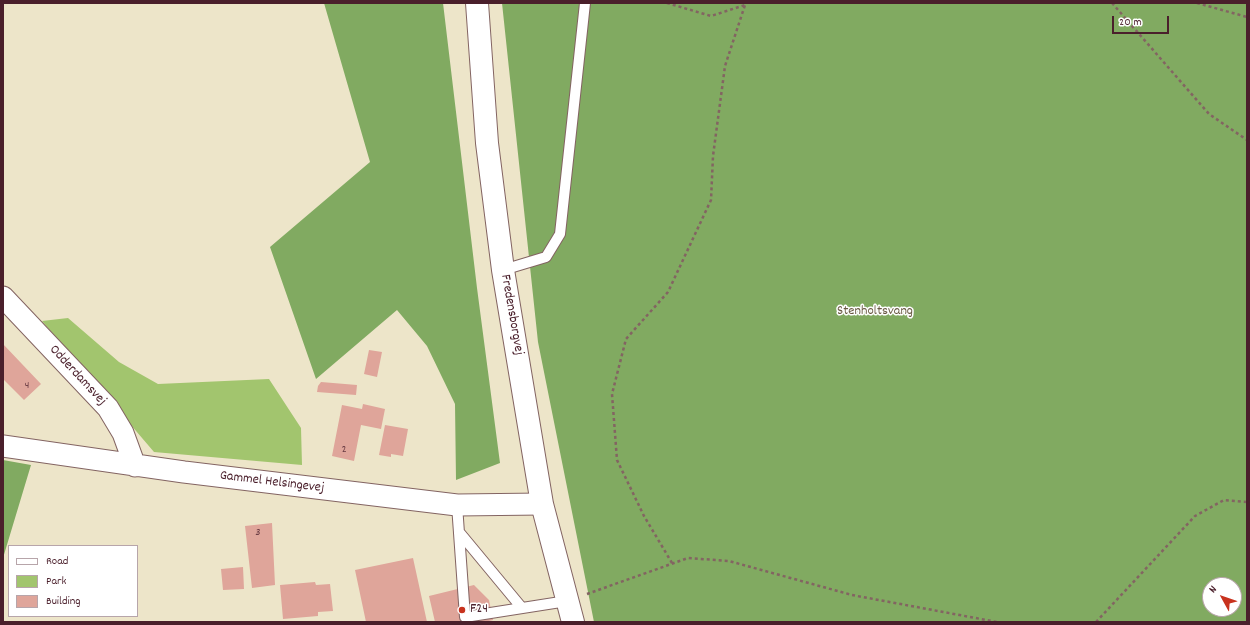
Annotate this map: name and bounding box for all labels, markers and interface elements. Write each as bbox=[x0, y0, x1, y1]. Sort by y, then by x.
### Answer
scale bar bbox=[1114, 8, 1171, 34]
text: 20 m bbox=[1119, 14, 1142, 31]
street label: Fredensborgvej bbox=[496, 273, 526, 357]
park label: Stenholtsvang bbox=[837, 304, 913, 320]
street label: Odderdamsvej bbox=[45, 342, 109, 410]
house number: 4 bbox=[25, 379, 29, 393]
house number: 2 bbox=[341, 443, 347, 457]
street label: Gammel Helsingevej bbox=[219, 468, 325, 498]
house number: 3 bbox=[255, 526, 261, 540]
legend bbox=[8, 545, 138, 617]
text: Road bbox=[46, 553, 68, 570]
text: Park bbox=[46, 573, 66, 590]
north arrow bbox=[1202, 577, 1242, 617]
text: N bbox=[1206, 583, 1221, 597]
text: Building bbox=[46, 593, 81, 610]
place label: F24 bbox=[470, 602, 488, 618]
marker: F24 bbox=[457, 605, 467, 615]

